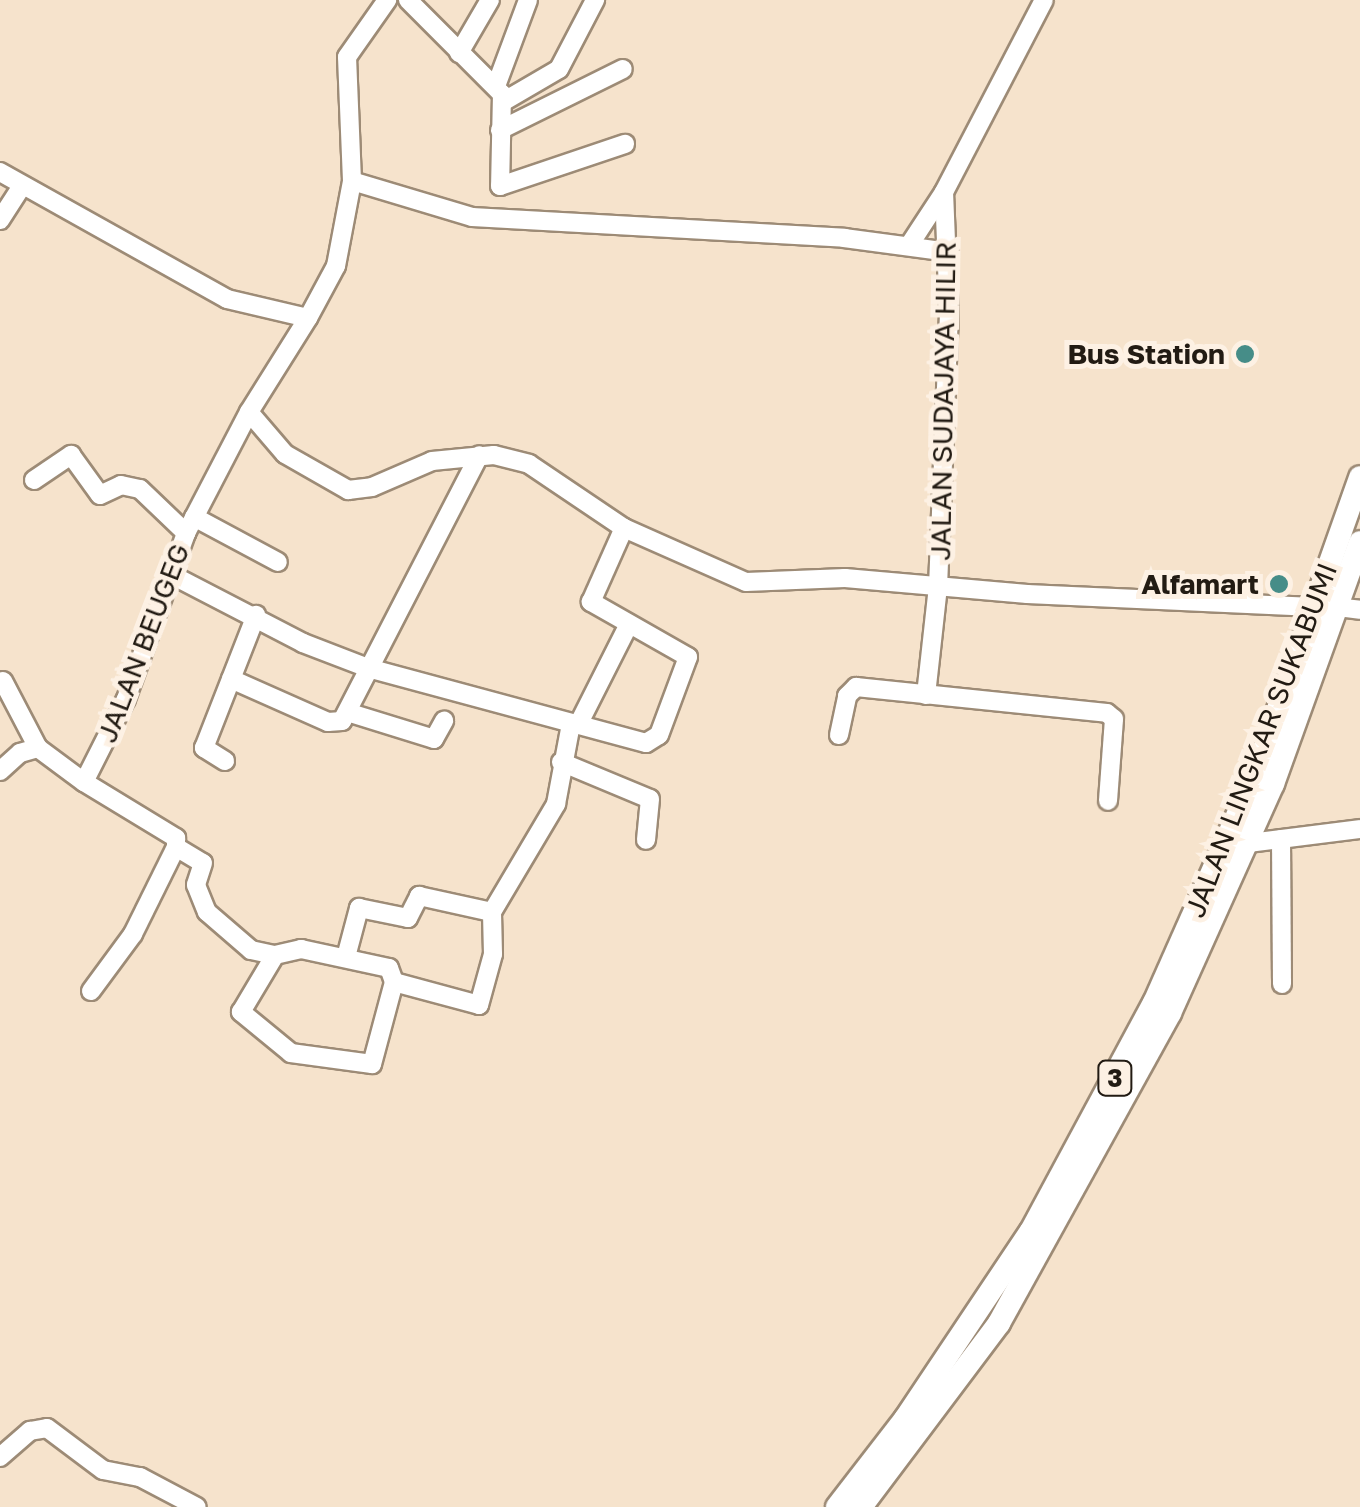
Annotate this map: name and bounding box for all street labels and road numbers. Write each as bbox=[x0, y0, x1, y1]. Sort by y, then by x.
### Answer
street label: JALAN SUDAJAYA HILIR bbox=[923, 241, 963, 561]
street label: JALAN BEUGEG bbox=[90, 539, 196, 747]
street label: JALAN LINGKAR SUKABUMI bbox=[1178, 558, 1344, 922]
road number: 3 bbox=[1095, 1058, 1135, 1098]

